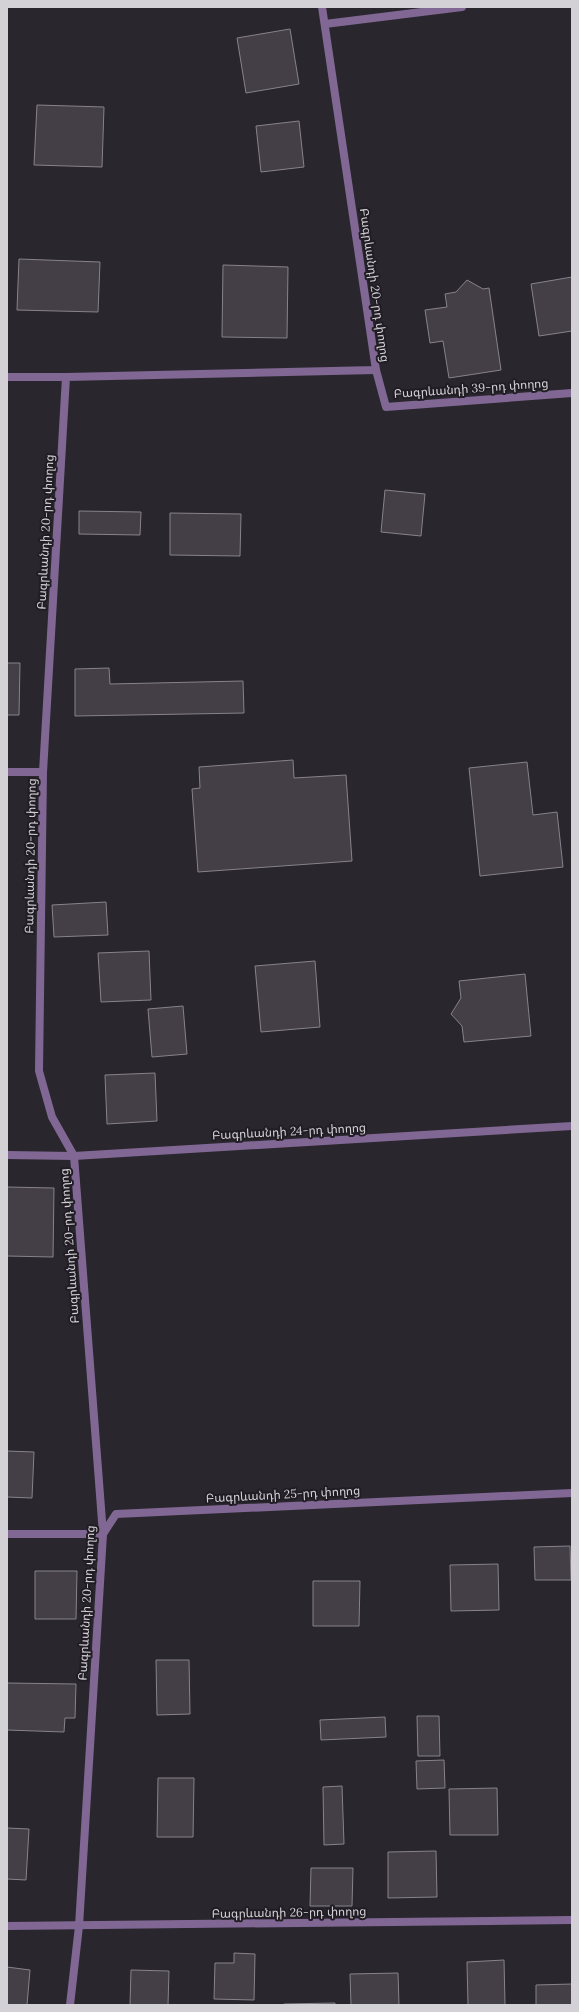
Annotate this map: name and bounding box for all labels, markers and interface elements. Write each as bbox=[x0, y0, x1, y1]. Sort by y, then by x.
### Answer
street label: Բագրևանդի 20-րդ փողոց bbox=[357, 207, 393, 363]
street label: Բագրևանդի 39-րդ փողոց bbox=[393, 375, 549, 401]
street label: Բագրևանդի 20-րդ փողոց bbox=[33, 454, 57, 610]
street label: Բագրևանդի 20-րդ փողոց bbox=[21, 778, 39, 934]
street label: Բագրևանդի 24-րդ փողոց bbox=[212, 1119, 366, 1143]
street label: Բագրևանդի 20-րդ փողոց bbox=[56, 1168, 82, 1324]
street label: Բագրևանդի 25-րդ փողոց bbox=[205, 1482, 361, 1506]
street label: Բագրևանդի 20-րդ փողոց bbox=[74, 1525, 98, 1681]
street label: Բագրևանդի 26-րդ փողոց bbox=[211, 1903, 367, 1921]

